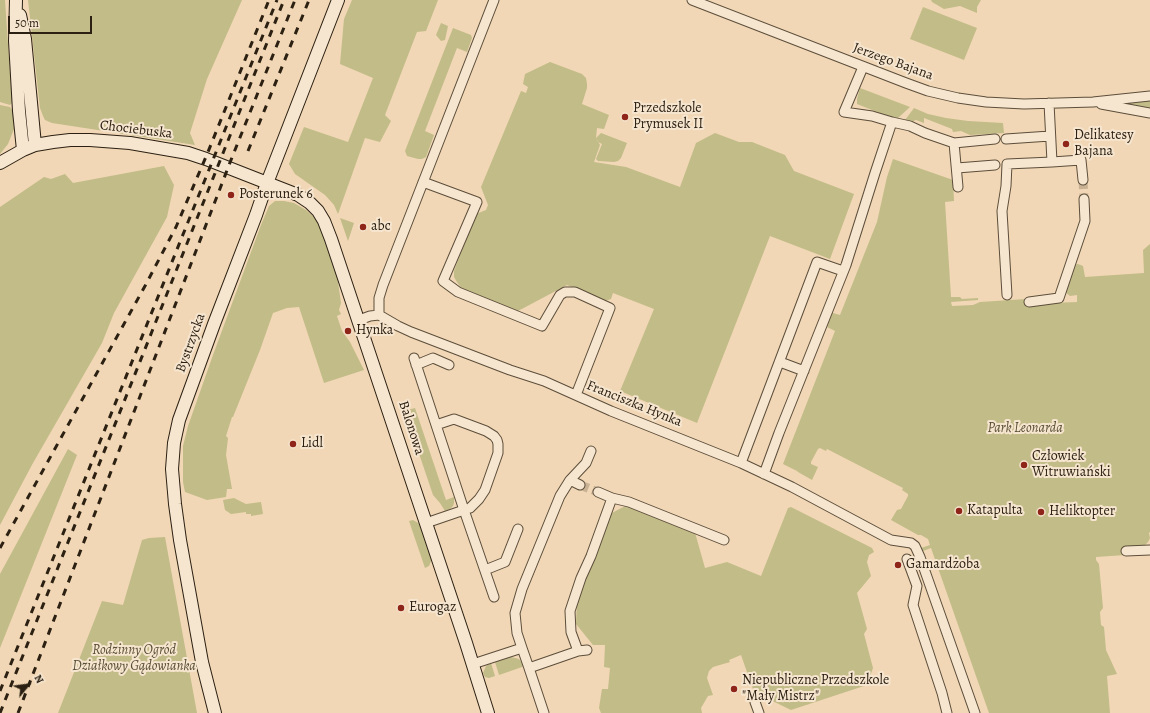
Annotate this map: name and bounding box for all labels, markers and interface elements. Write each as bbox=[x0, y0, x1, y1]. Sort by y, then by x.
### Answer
scale bar bbox=[10, 8, 94, 34]
text: 50 m bbox=[15, 15, 39, 31]
street label: Jerzego Bajana bbox=[851, 40, 935, 84]
place label: Przedszkole Prymusek II bbox=[633, 101, 703, 134]
marker: Przedszkole Prymusek II bbox=[620, 112, 630, 122]
street label: Chociebuska bbox=[99, 117, 173, 143]
place label: Delikatesy Bajana bbox=[1074, 128, 1133, 160]
marker: Delikatesy Bajana bbox=[1061, 139, 1071, 149]
place label: Posterunek 6 bbox=[239, 187, 313, 203]
marker: Posterunek 6 bbox=[226, 190, 236, 200]
place label: abc bbox=[371, 219, 391, 235]
marker: abc bbox=[358, 222, 368, 232]
street label: Bystrzycka bbox=[173, 311, 209, 375]
place label: Hynka bbox=[356, 323, 393, 339]
marker: Hynka bbox=[343, 326, 353, 336]
street label: Franciszka Hynka bbox=[584, 377, 684, 431]
street label: Balonowa bbox=[394, 399, 428, 457]
park label: Park Leonarda bbox=[987, 421, 1063, 437]
place label: Lidl bbox=[301, 436, 323, 452]
marker: Lidl bbox=[288, 439, 298, 449]
place label: Człowiek Witruwiański bbox=[1032, 449, 1111, 482]
marker: Człowiek Witruwiański bbox=[1019, 460, 1029, 470]
place label: Katapulta bbox=[967, 503, 1023, 519]
place label: Heliktopter bbox=[1049, 504, 1115, 520]
marker: Katapulta bbox=[954, 506, 964, 516]
marker: Heliktopter bbox=[1036, 507, 1046, 517]
place label: Gamardżoba bbox=[906, 557, 980, 573]
marker: Gamardżoba bbox=[893, 560, 903, 570]
place label: Eurogaz bbox=[409, 600, 457, 616]
marker: Eurogaz bbox=[396, 603, 406, 613]
park label: Rodzinny Ogród Działkowy Gądowianka bbox=[72, 643, 196, 676]
north arrow bbox=[8, 665, 48, 705]
text: N bbox=[30, 672, 47, 686]
place label: Niepubliczne Przedszkole "Mały Mistrz" bbox=[742, 673, 889, 706]
marker: Niepubliczne Przedszkole "Mały Mistrz" bbox=[729, 684, 739, 694]

